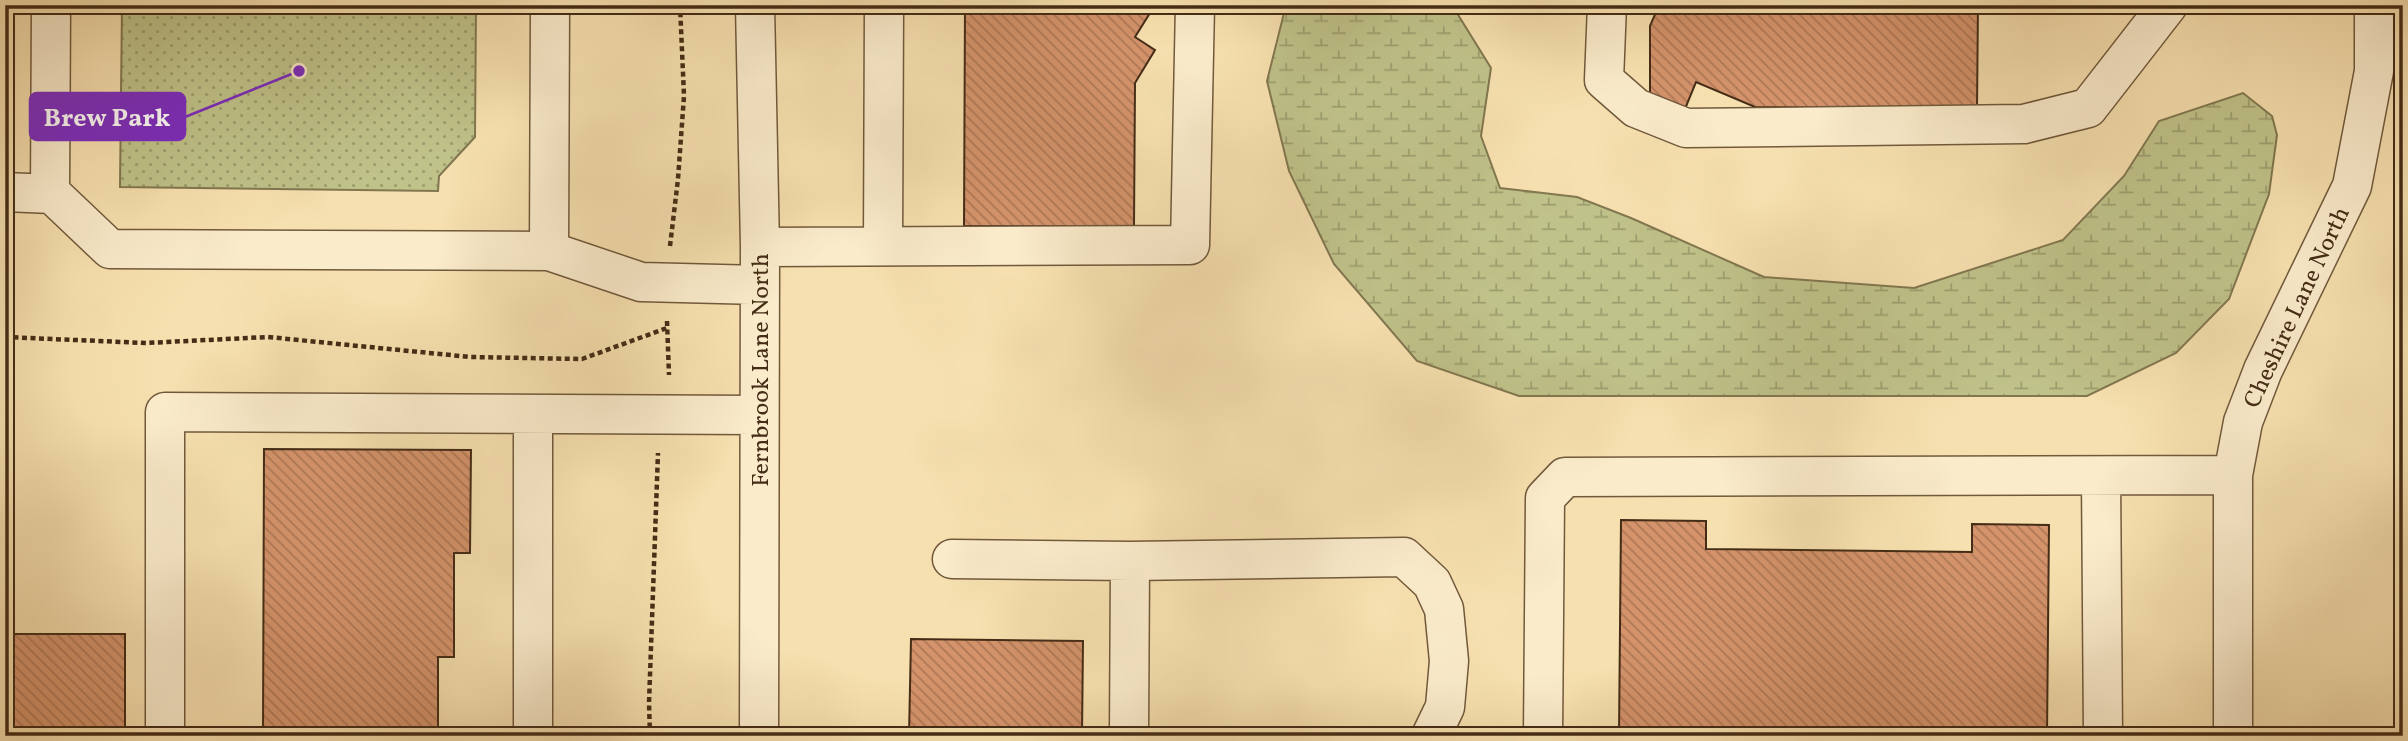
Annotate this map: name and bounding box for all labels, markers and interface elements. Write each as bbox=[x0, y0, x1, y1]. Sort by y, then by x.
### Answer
callout: Brew Park bbox=[30, 93, 185, 140]
text: Brew Park bbox=[44, 101, 171, 137]
street label: Cheshire Lane North bbox=[2236, 202, 2359, 414]
street label: Fernbrook Lane North bbox=[745, 253, 779, 487]

